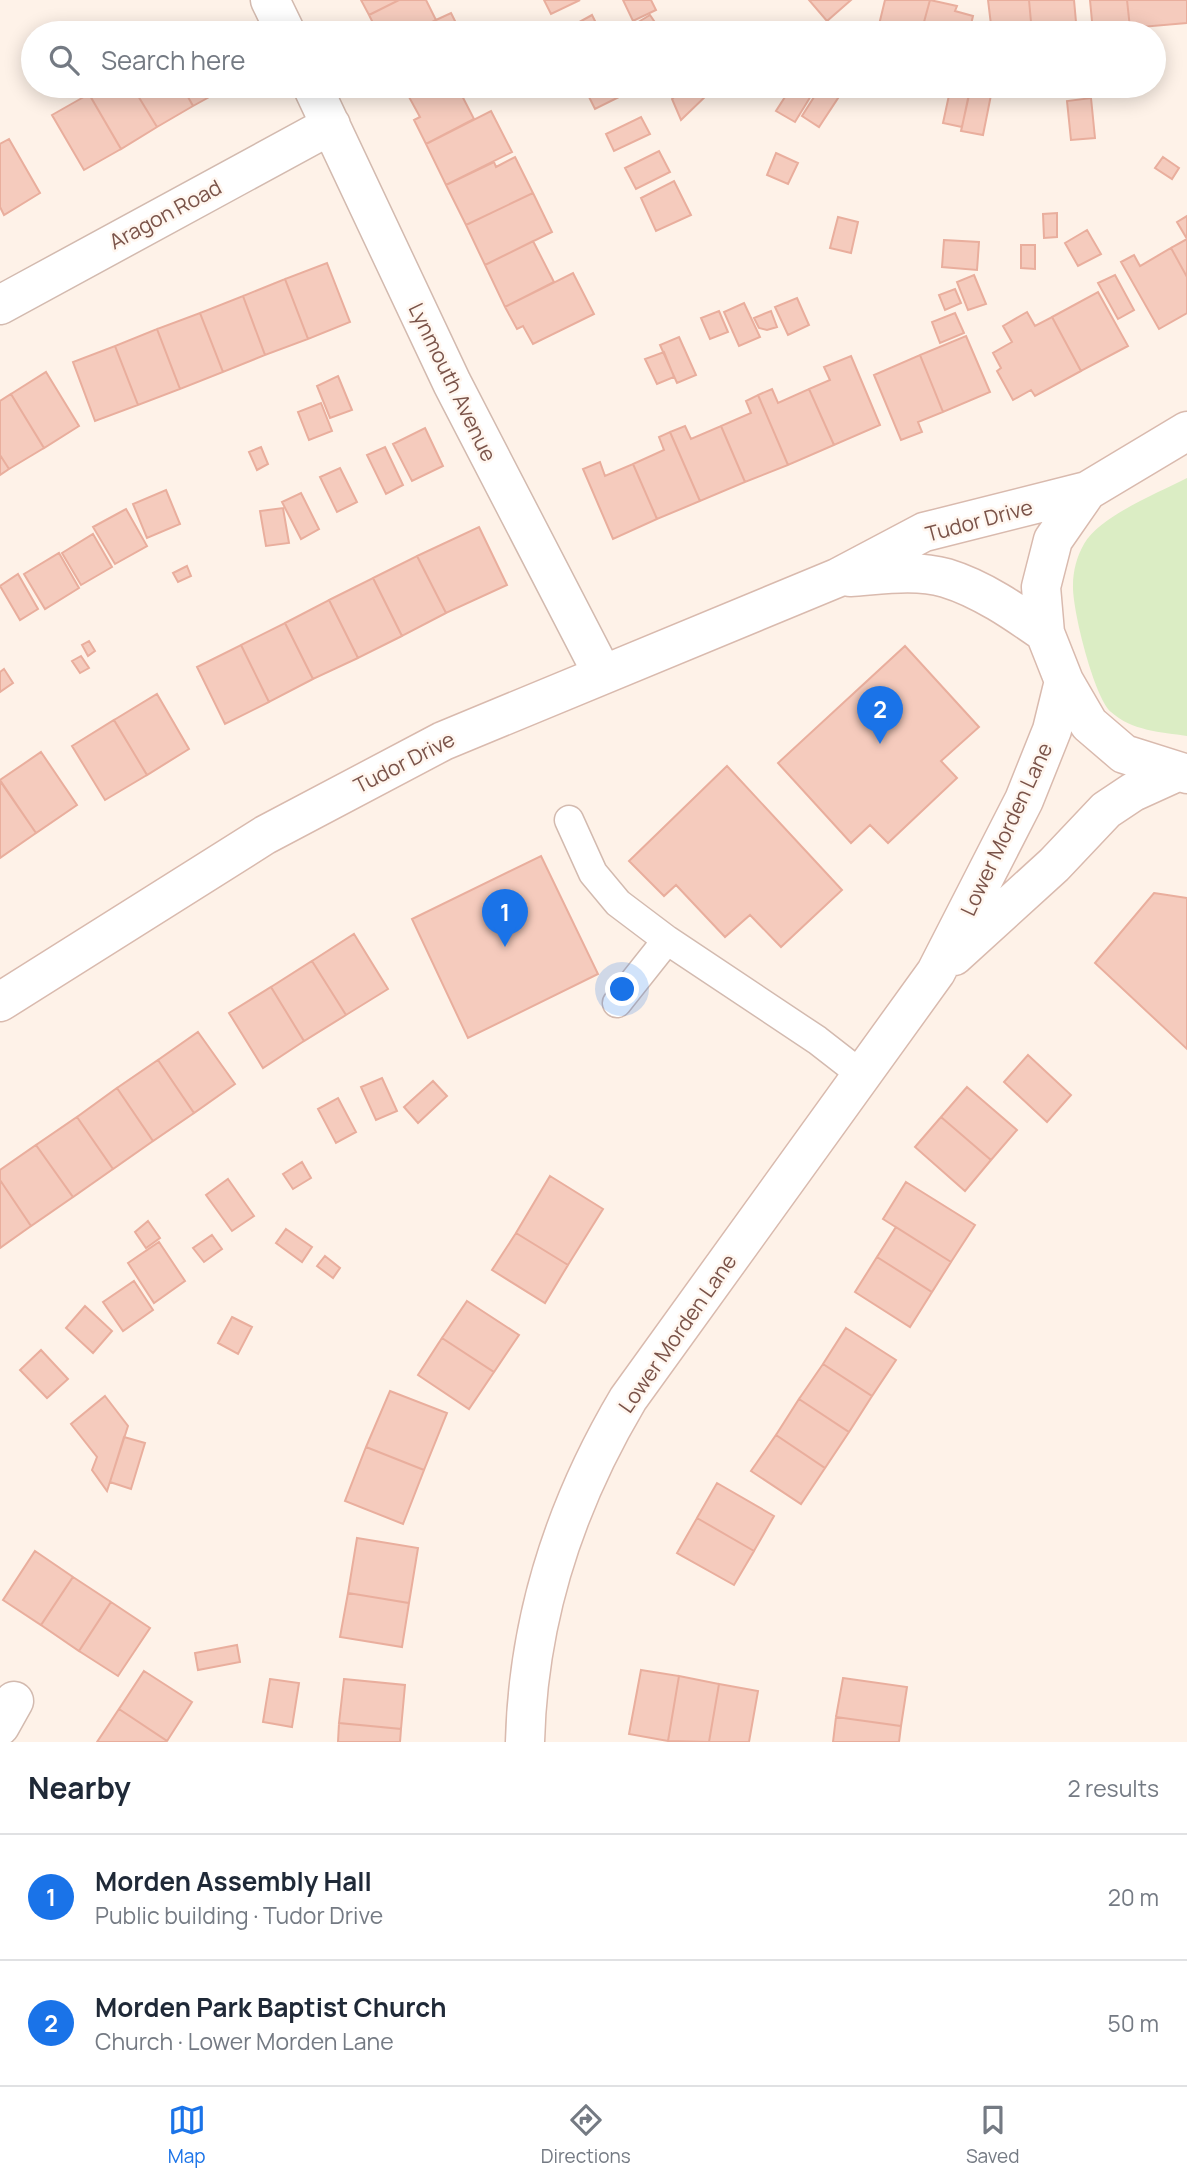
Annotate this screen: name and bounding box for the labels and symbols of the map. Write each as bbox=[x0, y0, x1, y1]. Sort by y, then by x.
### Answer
street label: Aragon Road bbox=[104, 173, 226, 255]
street label: Lynmouth Avenue bbox=[403, 298, 503, 466]
street label: Tudor Drive bbox=[922, 492, 1036, 548]
pin: 2 bbox=[857, 686, 903, 744]
street label: Tudor Drive bbox=[349, 725, 459, 799]
street label: Lower Morden Lane bbox=[954, 738, 1058, 920]
pin: 1 bbox=[482, 889, 528, 947]
your location bbox=[605, 972, 639, 1006]
street label: Lower Morden Lane bbox=[612, 1248, 742, 1418]

